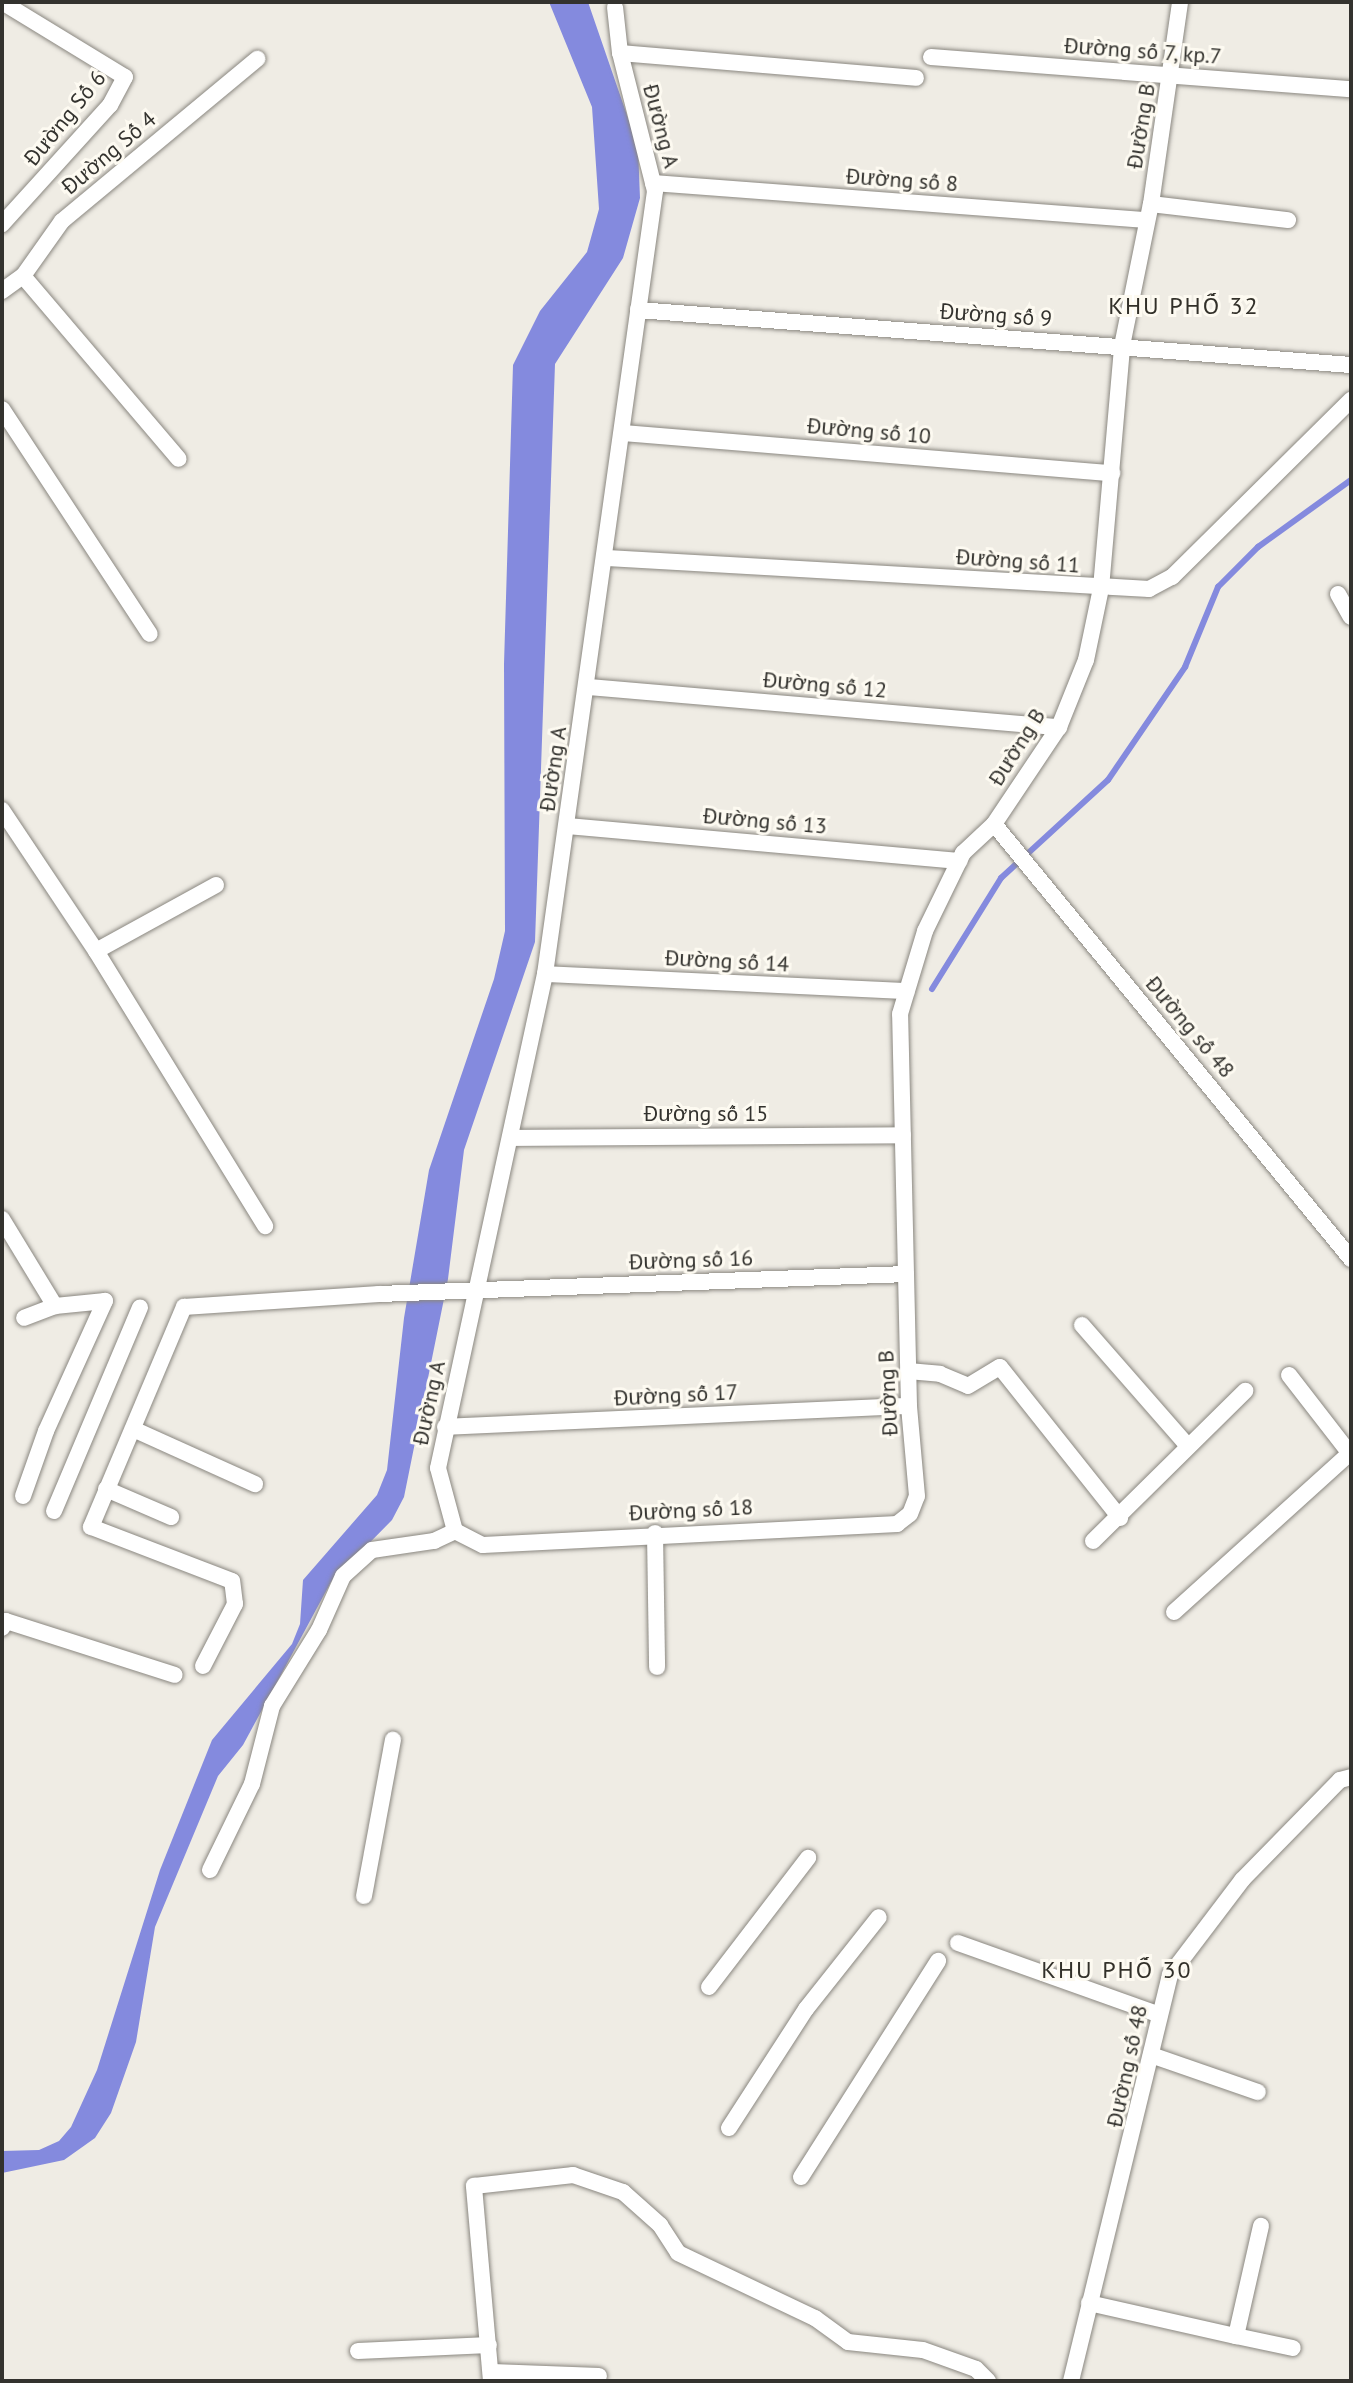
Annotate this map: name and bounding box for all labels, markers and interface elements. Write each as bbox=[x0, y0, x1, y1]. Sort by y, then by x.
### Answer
street label: Đường số 7, kp.7 bbox=[1062, 32, 1224, 70]
street label: Đường Số 6 bbox=[19, 65, 111, 171]
street label: Đường A bbox=[637, 81, 685, 171]
street label: Đường B bbox=[1121, 81, 1161, 171]
street label: Đường Số 4 bbox=[57, 106, 161, 200]
street label: Đường số 8 bbox=[845, 163, 959, 197]
district label: KHU PHỐ 32 bbox=[1108, 292, 1260, 320]
street label: Đường số 9 bbox=[939, 298, 1053, 332]
street label: Đường số 10 bbox=[806, 412, 932, 450]
street label: Đường số 11 bbox=[955, 543, 1081, 579]
street label: Đường số 12 bbox=[762, 666, 888, 704]
street label: Đường B bbox=[983, 703, 1051, 791]
street label: Đường A bbox=[534, 724, 572, 814]
street label: Đường số 13 bbox=[702, 802, 828, 840]
street label: Đường số 14 bbox=[664, 945, 790, 977]
street label: Đường số 48 bbox=[1140, 971, 1240, 1083]
street label: Đường số 15 bbox=[644, 1101, 768, 1127]
street label: Đường số 16 bbox=[628, 1245, 754, 1275]
street label: Đường B bbox=[873, 1349, 903, 1437]
street label: Đường A bbox=[407, 1358, 451, 1448]
street label: Đường số 17 bbox=[613, 1379, 739, 1411]
street label: Đường số 18 bbox=[628, 1494, 754, 1526]
district label: KHU PHỐ 30 bbox=[1041, 1956, 1193, 1984]
street label: Đường số 48 bbox=[1101, 2002, 1153, 2130]

